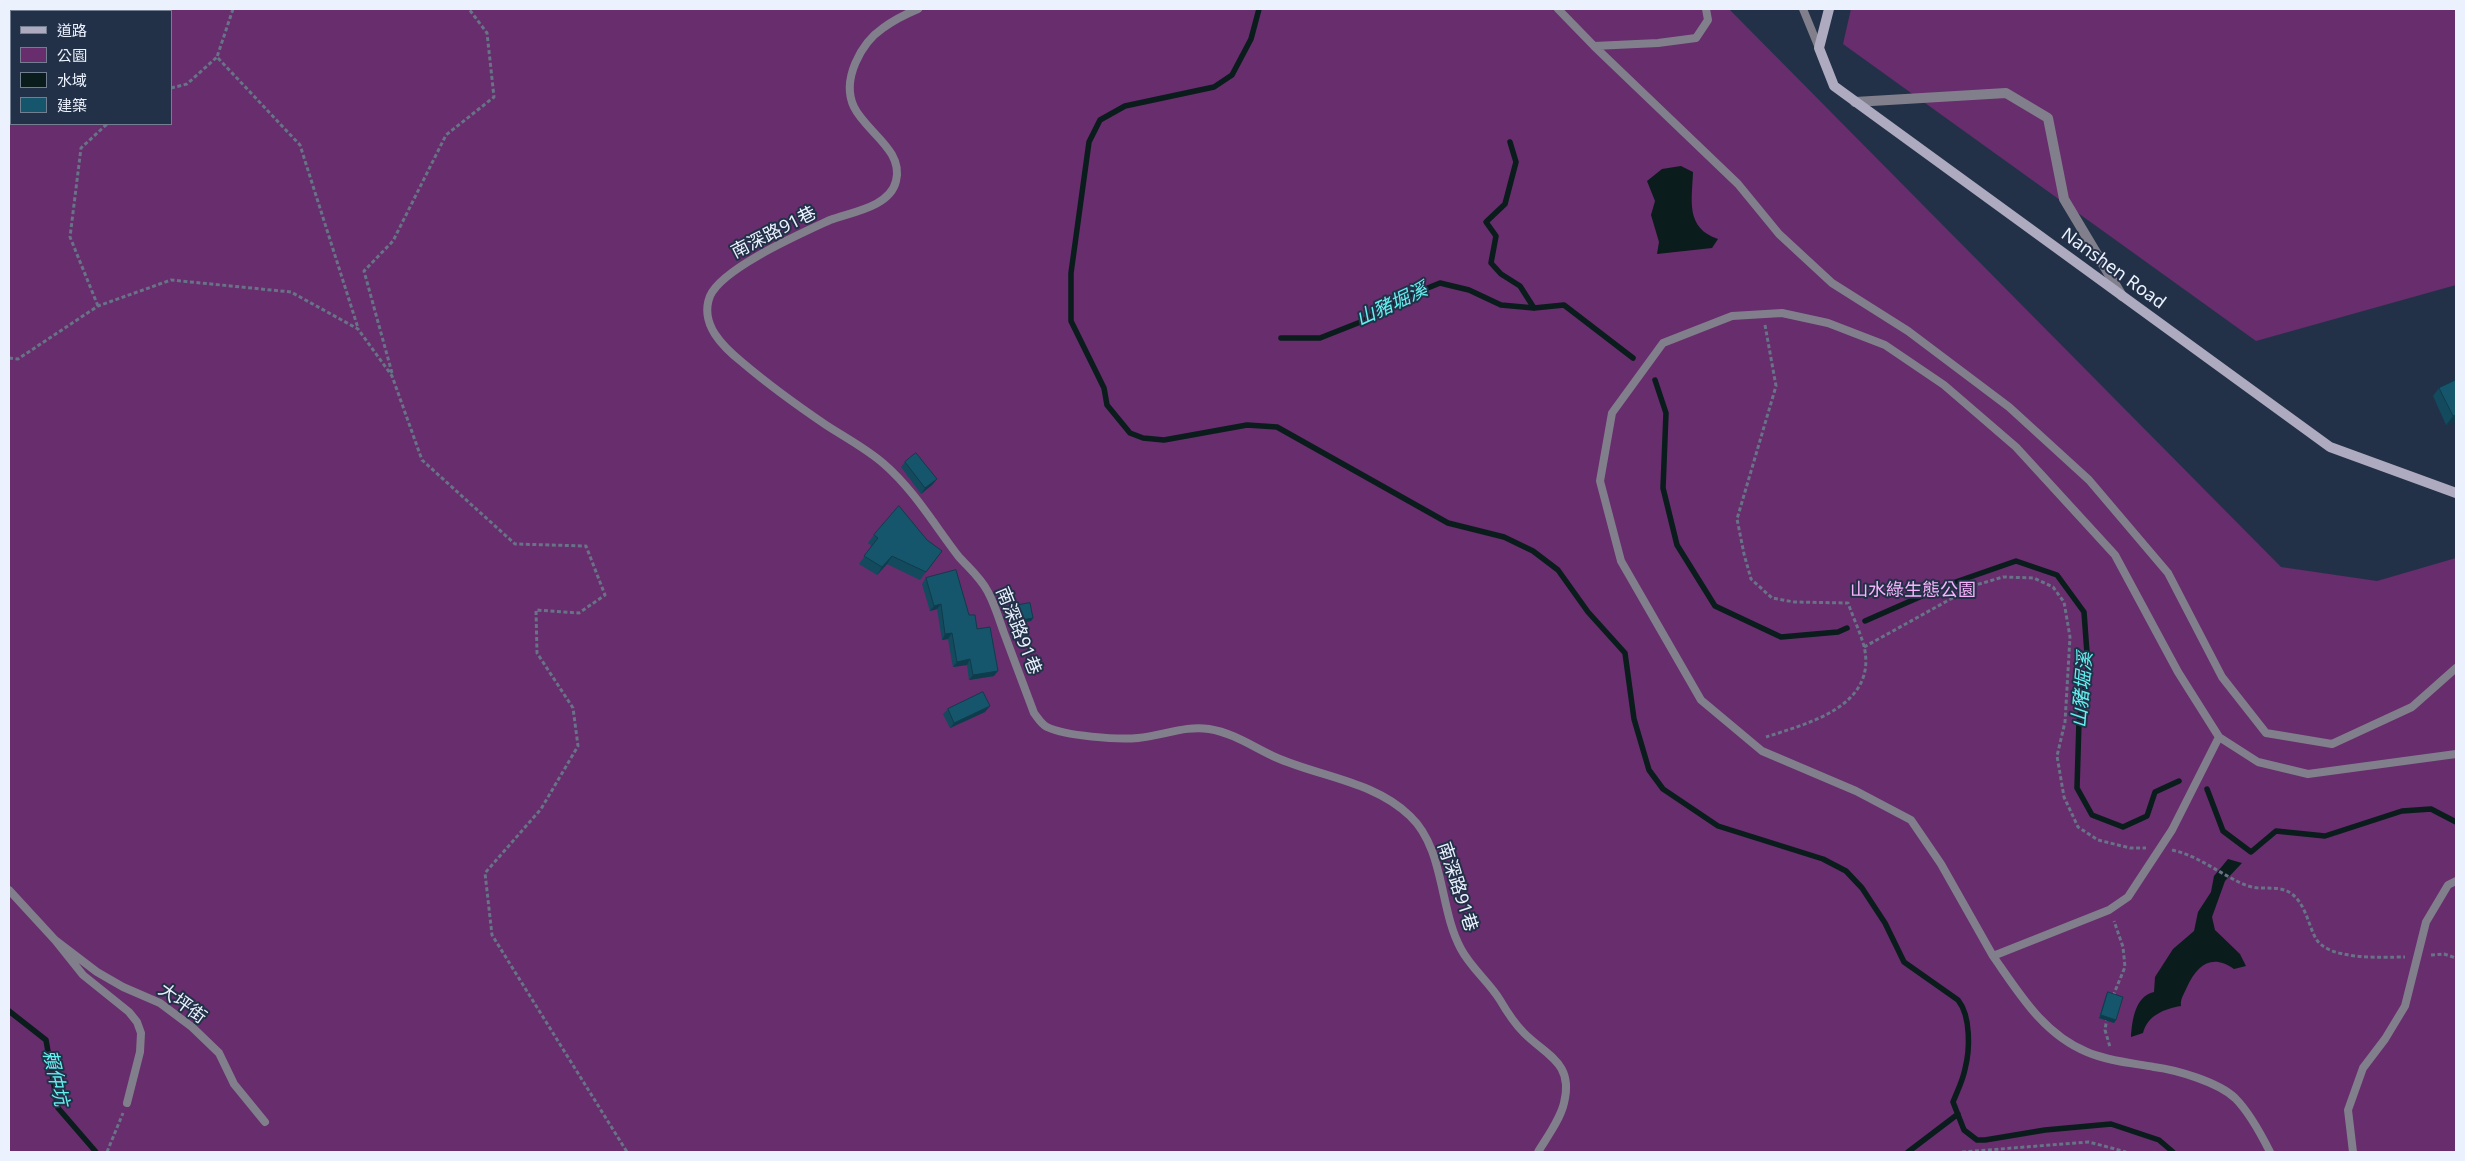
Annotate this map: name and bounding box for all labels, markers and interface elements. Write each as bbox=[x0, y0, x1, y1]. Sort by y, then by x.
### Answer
legend bbox=[10, 10, 172, 125]
text: 道路 bbox=[57, 20, 87, 40]
text: 公園 bbox=[57, 45, 87, 65]
text: 水域 bbox=[57, 70, 87, 90]
text: 建築 bbox=[57, 95, 87, 115]
street label: 南深路91巷 bbox=[728, 202, 820, 264]
street label: Nanshen Road bbox=[2057, 224, 2169, 314]
water label: 山豬堀溪 bbox=[1353, 279, 1431, 331]
park label: 山水綠生態公園 bbox=[1850, 580, 1976, 602]
street label: 南深路91巷 bbox=[991, 584, 1045, 678]
water label: 山豬堀溪 bbox=[2068, 651, 2098, 729]
street label: 南深路91巷 bbox=[1432, 840, 1482, 934]
street label: 大坪街 bbox=[154, 979, 210, 1029]
water label: 賴仲坑 bbox=[37, 1048, 73, 1108]

